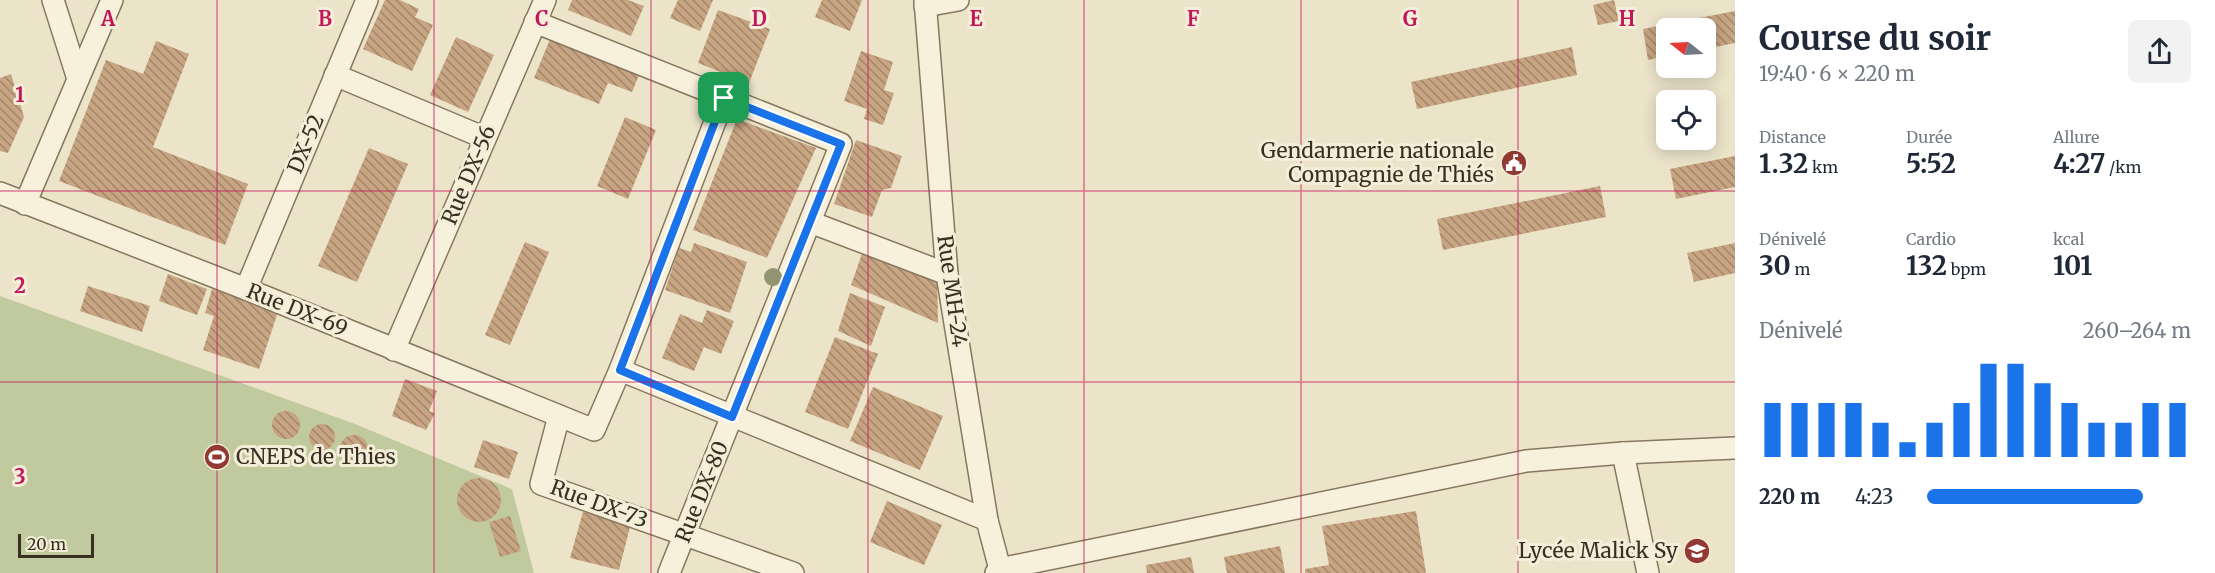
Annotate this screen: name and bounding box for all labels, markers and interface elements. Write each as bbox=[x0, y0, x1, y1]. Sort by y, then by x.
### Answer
text: A bbox=[100, 6, 116, 31]
text: B bbox=[318, 6, 332, 31]
text: C bbox=[535, 6, 549, 31]
text: D bbox=[751, 6, 767, 31]
text: E bbox=[969, 6, 983, 31]
text: F bbox=[1187, 6, 1200, 31]
text: G bbox=[1403, 6, 1418, 31]
text: H bbox=[1619, 6, 1635, 31]
north arrow bbox=[1656, 18, 1716, 78]
map controls bbox=[1656, 18, 1716, 150]
text: Course du soir bbox=[1759, 18, 1991, 59]
button: share bbox=[2128, 20, 2191, 83]
text: 19:40 · 6 × 220 m bbox=[1759, 61, 1915, 86]
pin bbox=[698, 72, 749, 123]
icon: arrive bbox=[707, 81, 740, 114]
text: 1 bbox=[15, 82, 25, 107]
button: locate bbox=[1656, 90, 1716, 150]
street label: DX-52 bbox=[281, 110, 330, 177]
street label: Rue DX-56 bbox=[436, 121, 502, 229]
text: Distance bbox=[1759, 127, 1826, 147]
text: Durée bbox=[1906, 127, 1952, 147]
text: Allure bbox=[2053, 127, 2099, 147]
place label: Gendarmerie nationale Compagnie de Thiés bbox=[1261, 137, 1494, 188]
text: 1.32 bbox=[1759, 147, 1808, 180]
text: 5:52 bbox=[1906, 147, 1956, 180]
text: 4:27 bbox=[2053, 147, 2105, 180]
public building icon: Gendarmerie nationale Compagnie de Thiés bbox=[1499, 148, 1529, 178]
text: km bbox=[1808, 157, 1838, 177]
text: /km bbox=[2105, 157, 2141, 177]
text: Dénivelé bbox=[1759, 229, 1826, 249]
text: Cardio bbox=[1906, 229, 1956, 249]
text: kcal bbox=[2053, 229, 2084, 249]
street label: Rue MH-24 bbox=[931, 233, 974, 349]
text: 30 bbox=[1759, 249, 1791, 282]
text: 132 bbox=[1906, 249, 1947, 282]
text: 101 bbox=[2053, 249, 2092, 282]
text: m bbox=[1791, 259, 1811, 279]
text: bpm bbox=[1947, 259, 1986, 279]
text: 2 bbox=[14, 273, 26, 298]
street label: Rue DX-69 bbox=[243, 277, 352, 342]
text: Dénivelé bbox=[1759, 318, 1843, 343]
text: 260–264 m bbox=[2083, 318, 2191, 343]
street label: Rue DX-80 bbox=[669, 437, 734, 546]
sports icon: CNEPS de Thies bbox=[202, 442, 232, 472]
place label: CNEPS de Thies bbox=[236, 443, 396, 470]
text: 3 bbox=[14, 464, 26, 489]
street label: Rue DX-73 bbox=[547, 473, 652, 534]
text: 220 m bbox=[1759, 484, 1820, 509]
text: 4:23 bbox=[1855, 484, 1894, 509]
scale bar bbox=[18, 531, 94, 558]
text: 20 m bbox=[27, 534, 66, 554]
school or university icon: Lycée Malick Sy bbox=[1682, 536, 1712, 566]
place label: Lycée Malick Sy bbox=[1518, 537, 1679, 564]

